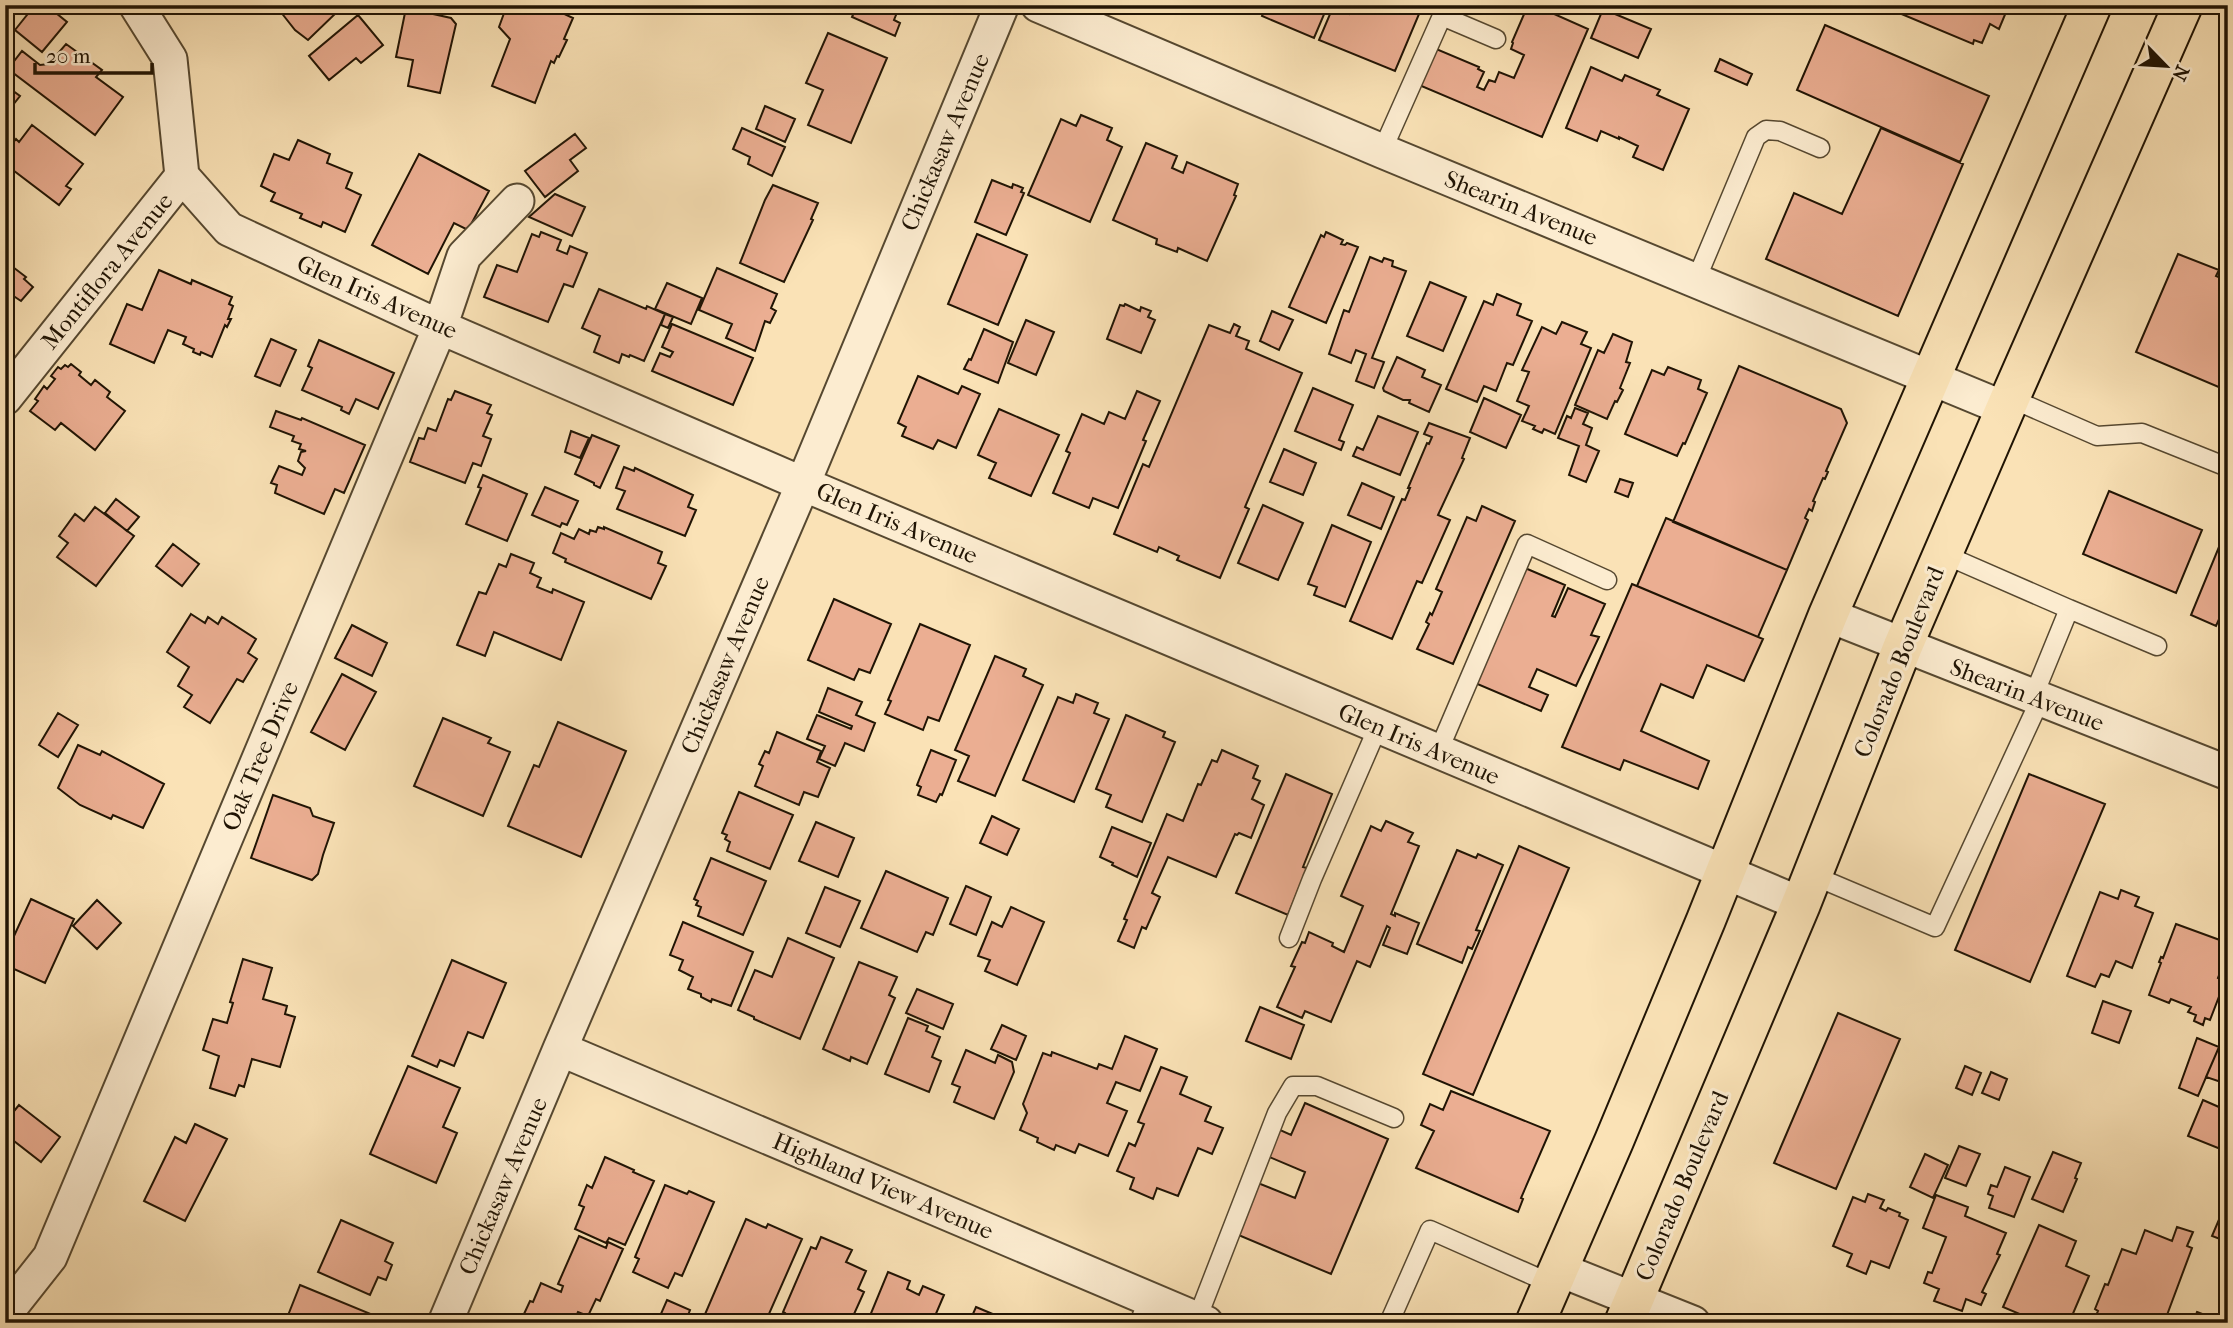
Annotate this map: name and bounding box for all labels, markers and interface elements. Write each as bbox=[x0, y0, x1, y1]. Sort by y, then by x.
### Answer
scale bar bbox=[35, 32, 152, 76]
north arrow bbox=[2132, 32, 2202, 102]
text: 20 m bbox=[46, 44, 91, 68]
street label: Chickasaw Avenue bbox=[895, 49, 995, 235]
text: N bbox=[2167, 62, 2194, 84]
street label: Shearin Avenue bbox=[1440, 165, 1602, 251]
street label: Montiflora Avenue bbox=[35, 187, 179, 355]
street label: Glen Iris Avenue bbox=[292, 249, 462, 345]
street label: Glen Iris Avenue bbox=[812, 476, 982, 570]
street label: Colorado Boulevard bbox=[1848, 562, 1950, 762]
street label: Chickasaw Avenue bbox=[675, 572, 775, 758]
street label: Shearin Avenue bbox=[1946, 653, 2108, 737]
street label: Oak Tree Drive bbox=[216, 677, 304, 835]
street label: Glen Iris Avenue bbox=[1334, 697, 1504, 791]
street label: Colorado Boulevard bbox=[1629, 1086, 1735, 1285]
street label: Chickasaw Avenue bbox=[453, 1093, 553, 1279]
street label: Highland View Avenue bbox=[769, 1127, 998, 1245]

